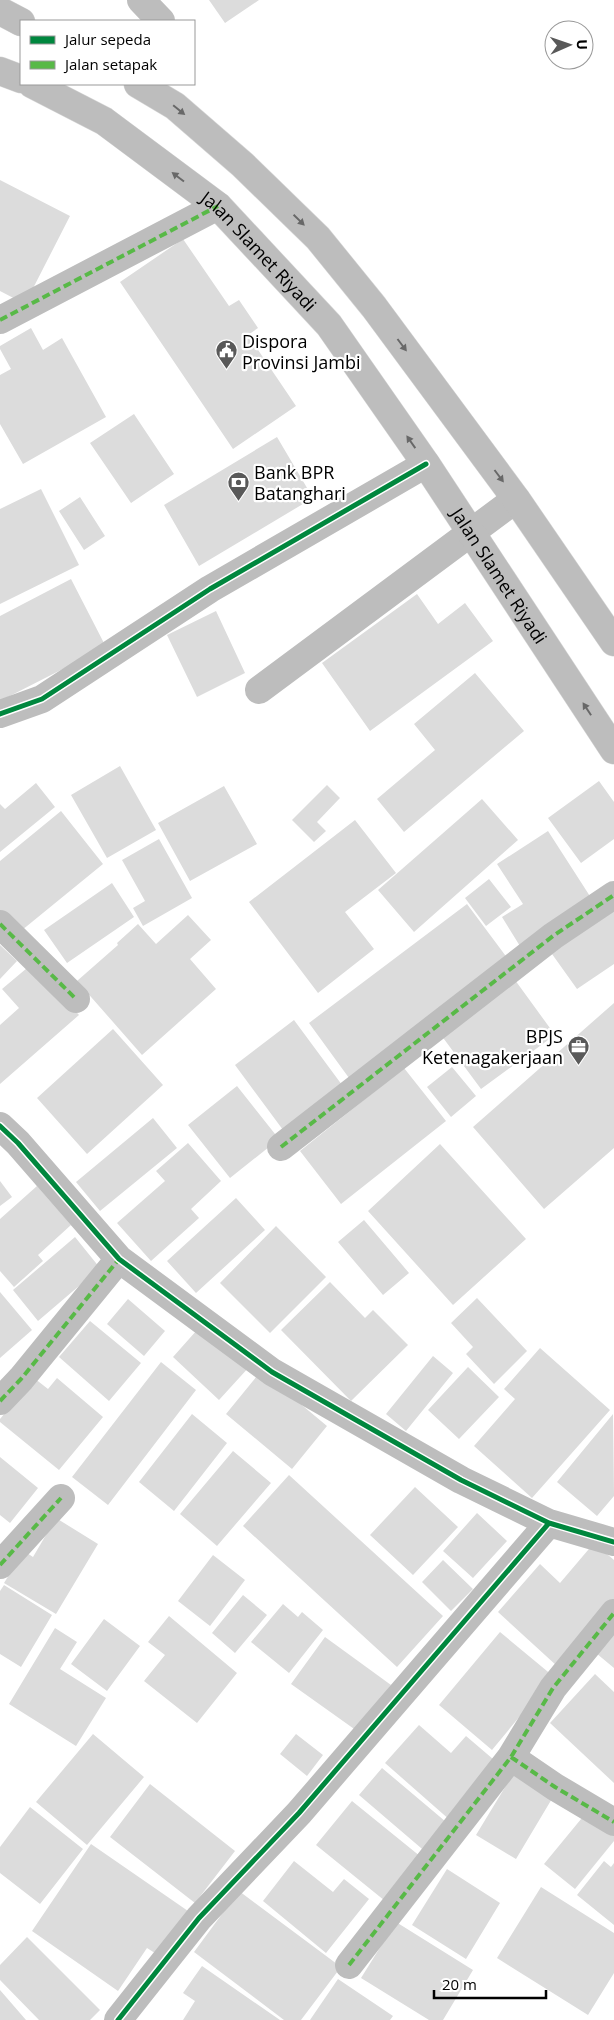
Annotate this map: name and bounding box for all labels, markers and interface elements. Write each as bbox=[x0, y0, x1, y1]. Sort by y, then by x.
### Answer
legend bbox=[20, 20, 195, 85]
north arrow bbox=[544, 20, 594, 70]
text: Jalur sepeda bbox=[63, 29, 151, 49]
text: U bbox=[573, 39, 592, 50]
text: Jalan setapak bbox=[63, 54, 157, 74]
one-way arrow bbox=[172, 105, 185, 116]
one-way arrow bbox=[172, 171, 185, 182]
street label: Jalan Slamet Riyadi bbox=[195, 184, 322, 316]
one-way arrow bbox=[292, 214, 304, 226]
place label: Dispora Provinsi Jambi bbox=[242, 329, 360, 374]
one-way arrow bbox=[396, 338, 407, 351]
public building icon: Dispora Provinsi Jambi bbox=[214, 339, 238, 370]
one-way arrow bbox=[406, 435, 416, 449]
place label: Bank BPR Batanghari bbox=[254, 460, 346, 505]
one-way arrow bbox=[493, 469, 504, 482]
bank icon: Bank BPR Batanghari bbox=[226, 470, 250, 501]
street label: Jalan Slamet Riyadi bbox=[445, 501, 553, 648]
one-way arrow bbox=[582, 703, 592, 716]
place label: BPJS Ketenagakerjaan bbox=[422, 1024, 563, 1069]
office icon: BPJS Ketenagakerjaan bbox=[567, 1034, 591, 1065]
scale bar bbox=[434, 1968, 546, 2000]
text: 20 m bbox=[442, 1974, 477, 1994]

